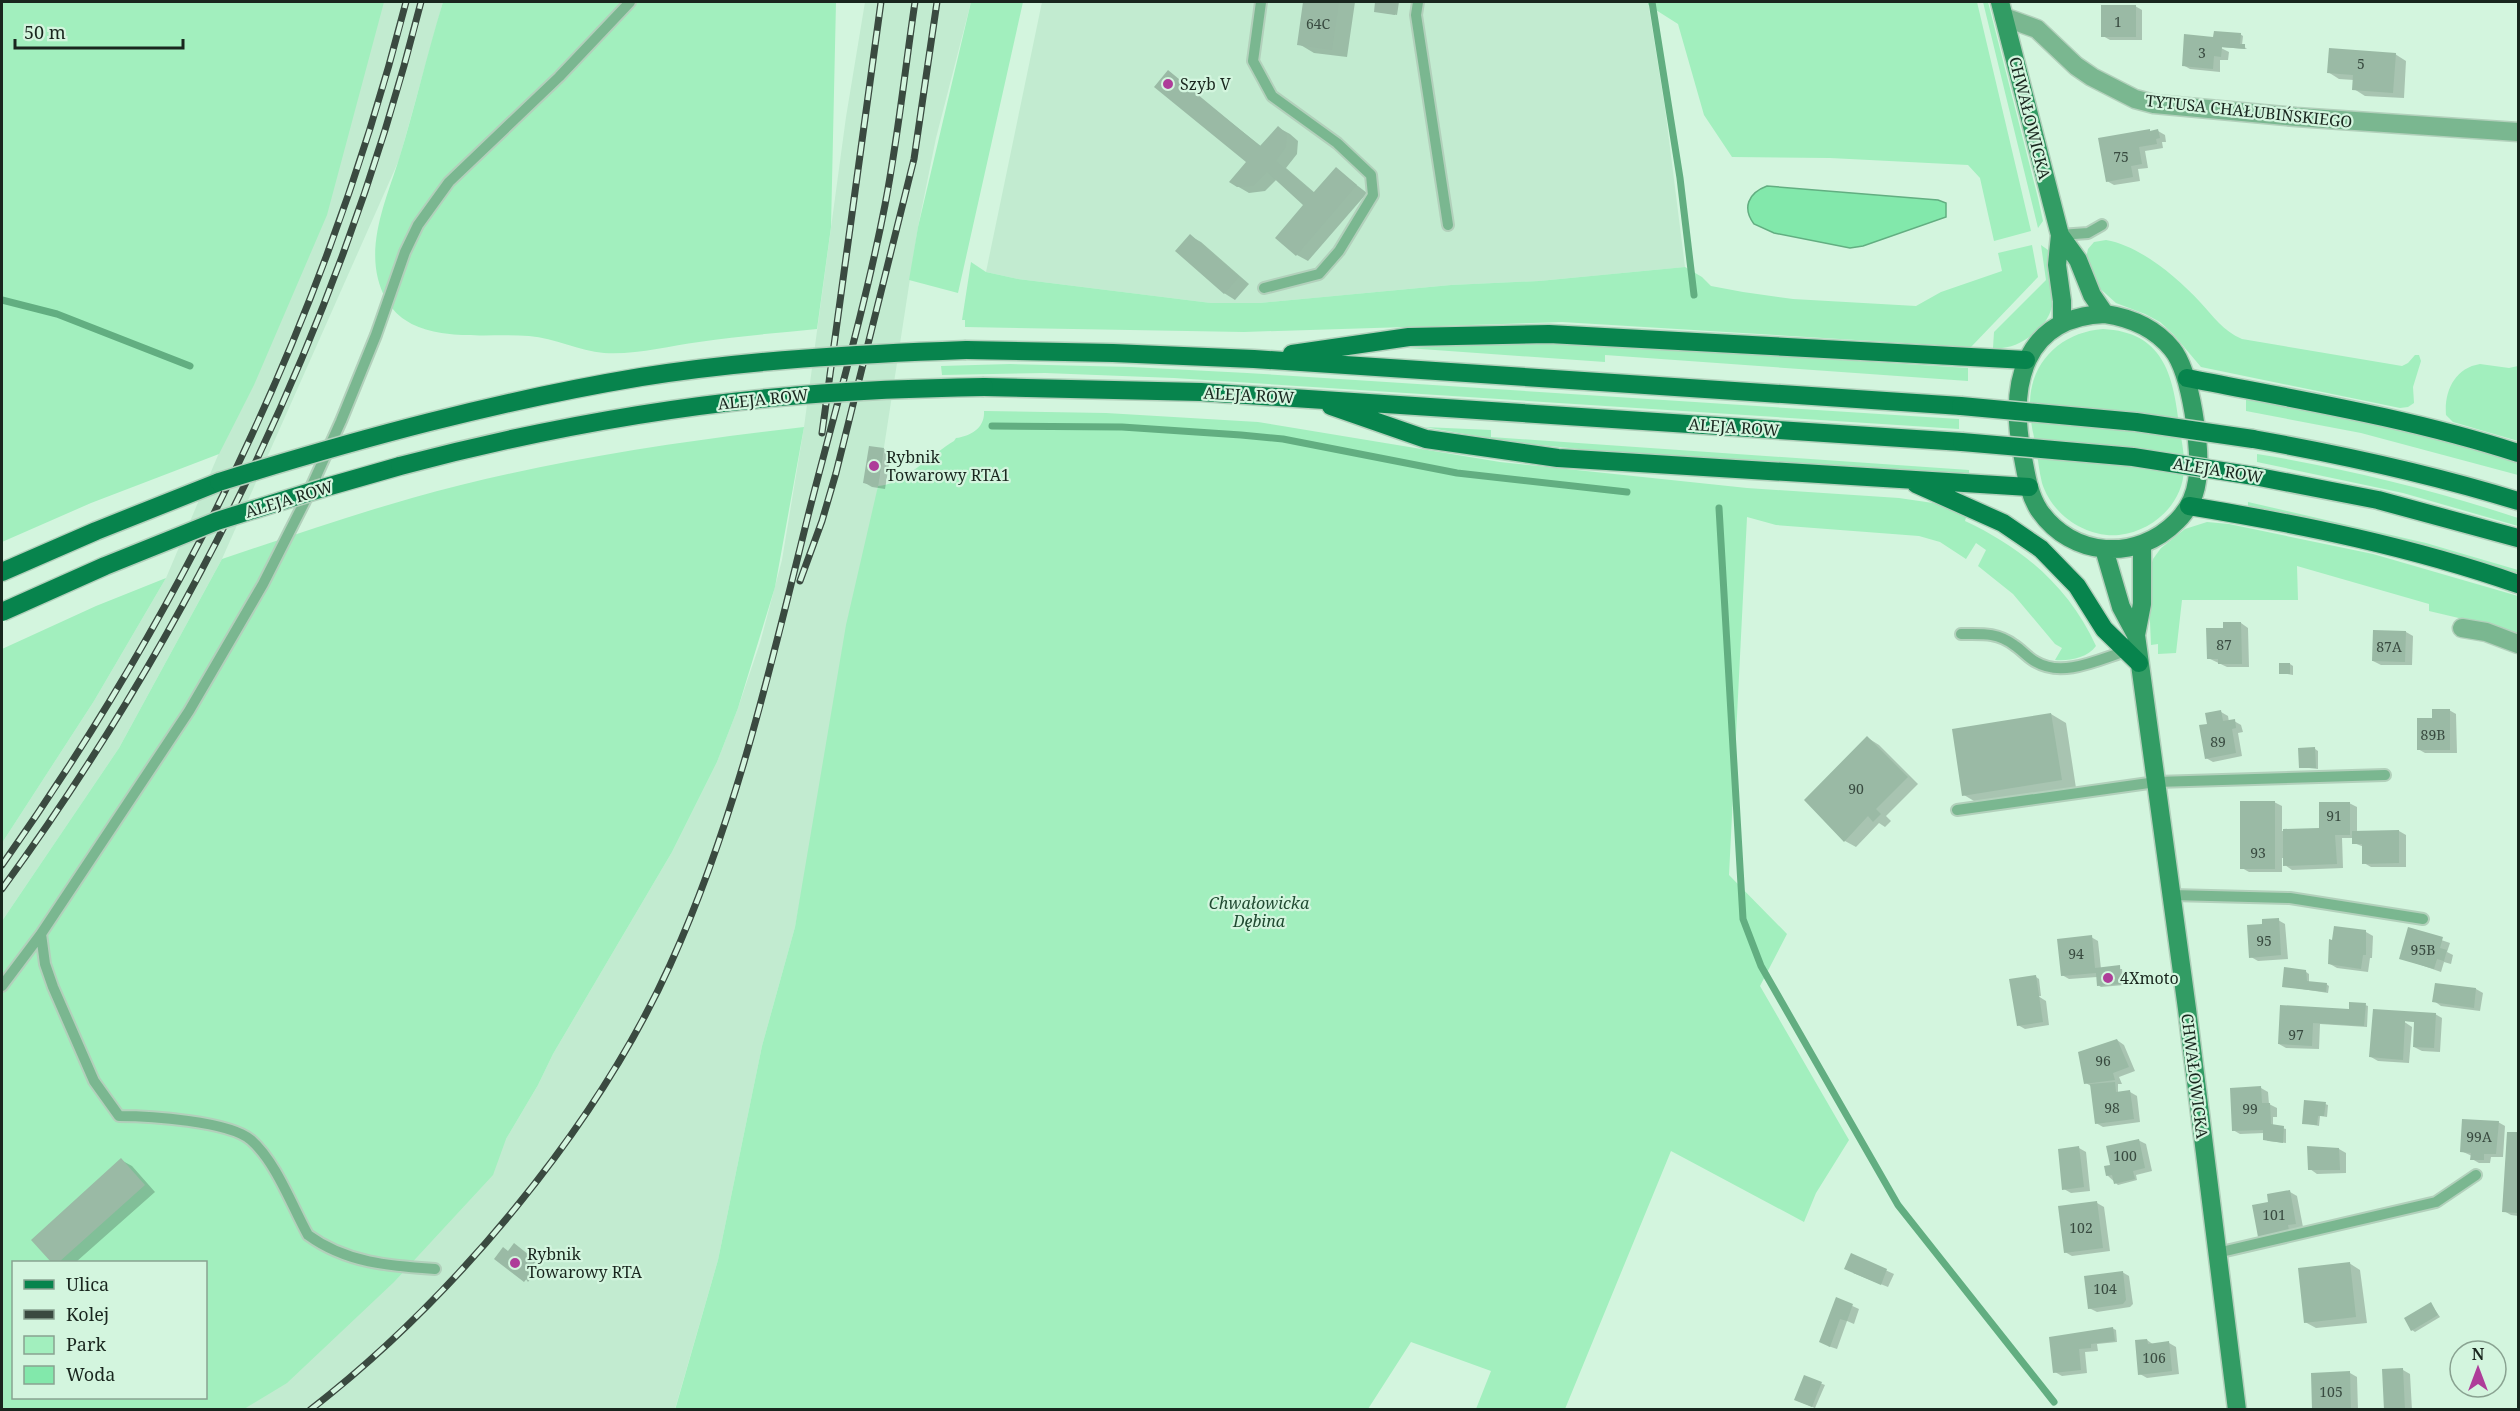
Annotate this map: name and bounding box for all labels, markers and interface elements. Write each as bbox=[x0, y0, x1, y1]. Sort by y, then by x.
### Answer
scale bar bbox=[15, 12, 183, 50]
house number: 1 bbox=[2114, 12, 2122, 31]
house number: 64C bbox=[1306, 14, 1331, 33]
text: 50 m bbox=[24, 20, 66, 44]
house number: 3 bbox=[2198, 43, 2206, 62]
street label: CHWAŁOWICKA bbox=[2004, 54, 2056, 182]
house number: 5 bbox=[2357, 54, 2365, 73]
place label: Szyb V bbox=[1180, 73, 1231, 95]
marker: Szyb V bbox=[1161, 77, 1175, 91]
street label: TYTUSA CHAŁUBIŃSKIEGO bbox=[2145, 89, 2353, 133]
house number: 75 bbox=[2113, 147, 2129, 166]
street label: ALEJA ROW bbox=[1203, 382, 1295, 408]
street label: ALEJA ROW bbox=[717, 383, 810, 415]
street label: ALEJA ROW bbox=[1688, 413, 1780, 441]
place label: Rybnik Towarowy RTA1 bbox=[886, 446, 1010, 486]
street label: ALEJA ROW bbox=[2171, 452, 2265, 488]
marker: Rybnik Towarowy RTA1 bbox=[867, 459, 881, 473]
street label: ALEJA ROW bbox=[242, 475, 336, 523]
house number: 87 bbox=[2216, 635, 2232, 654]
house number: 87A bbox=[2376, 637, 2402, 656]
house number: 89B bbox=[2421, 725, 2445, 744]
house number: 89 bbox=[2210, 732, 2226, 751]
house number: 90 bbox=[1848, 779, 1864, 798]
house number: 91 bbox=[2326, 806, 2342, 825]
house number: 93 bbox=[2250, 843, 2266, 862]
park label: Chwałowicka Dębina bbox=[1209, 892, 1310, 932]
house number: 95 bbox=[2256, 931, 2272, 950]
house number: 95B bbox=[2411, 940, 2435, 959]
house number: 94 bbox=[2068, 944, 2084, 963]
place label: 4Xmoto bbox=[2120, 967, 2179, 989]
marker: 4Xmoto bbox=[2101, 971, 2115, 985]
street label: CHWAŁOWICKA bbox=[2176, 1012, 2214, 1141]
house number: 97 bbox=[2288, 1025, 2304, 1044]
house number: 96 bbox=[2095, 1051, 2111, 1070]
house number: 98 bbox=[2104, 1098, 2120, 1117]
house number: 99 bbox=[2242, 1099, 2258, 1118]
house number: 99A bbox=[2466, 1127, 2492, 1146]
house number: 100 bbox=[2113, 1146, 2137, 1165]
house number: 101 bbox=[2262, 1205, 2286, 1224]
house number: 102 bbox=[2069, 1218, 2093, 1237]
place label: Rybnik Towarowy RTA bbox=[527, 1243, 643, 1283]
marker: Rybnik Towarowy RTA bbox=[508, 1256, 522, 1270]
legend bbox=[12, 1261, 207, 1399]
text: Ulica bbox=[66, 1272, 109, 1296]
house number: 104 bbox=[2093, 1279, 2117, 1298]
text: Kolej bbox=[66, 1302, 109, 1326]
text: Park bbox=[66, 1332, 106, 1356]
north arrow bbox=[2448, 1339, 2508, 1399]
text: N bbox=[2472, 1343, 2485, 1365]
house number: 106 bbox=[2142, 1348, 2166, 1367]
text: Woda bbox=[66, 1362, 115, 1386]
house number: 105 bbox=[2319, 1382, 2343, 1401]

